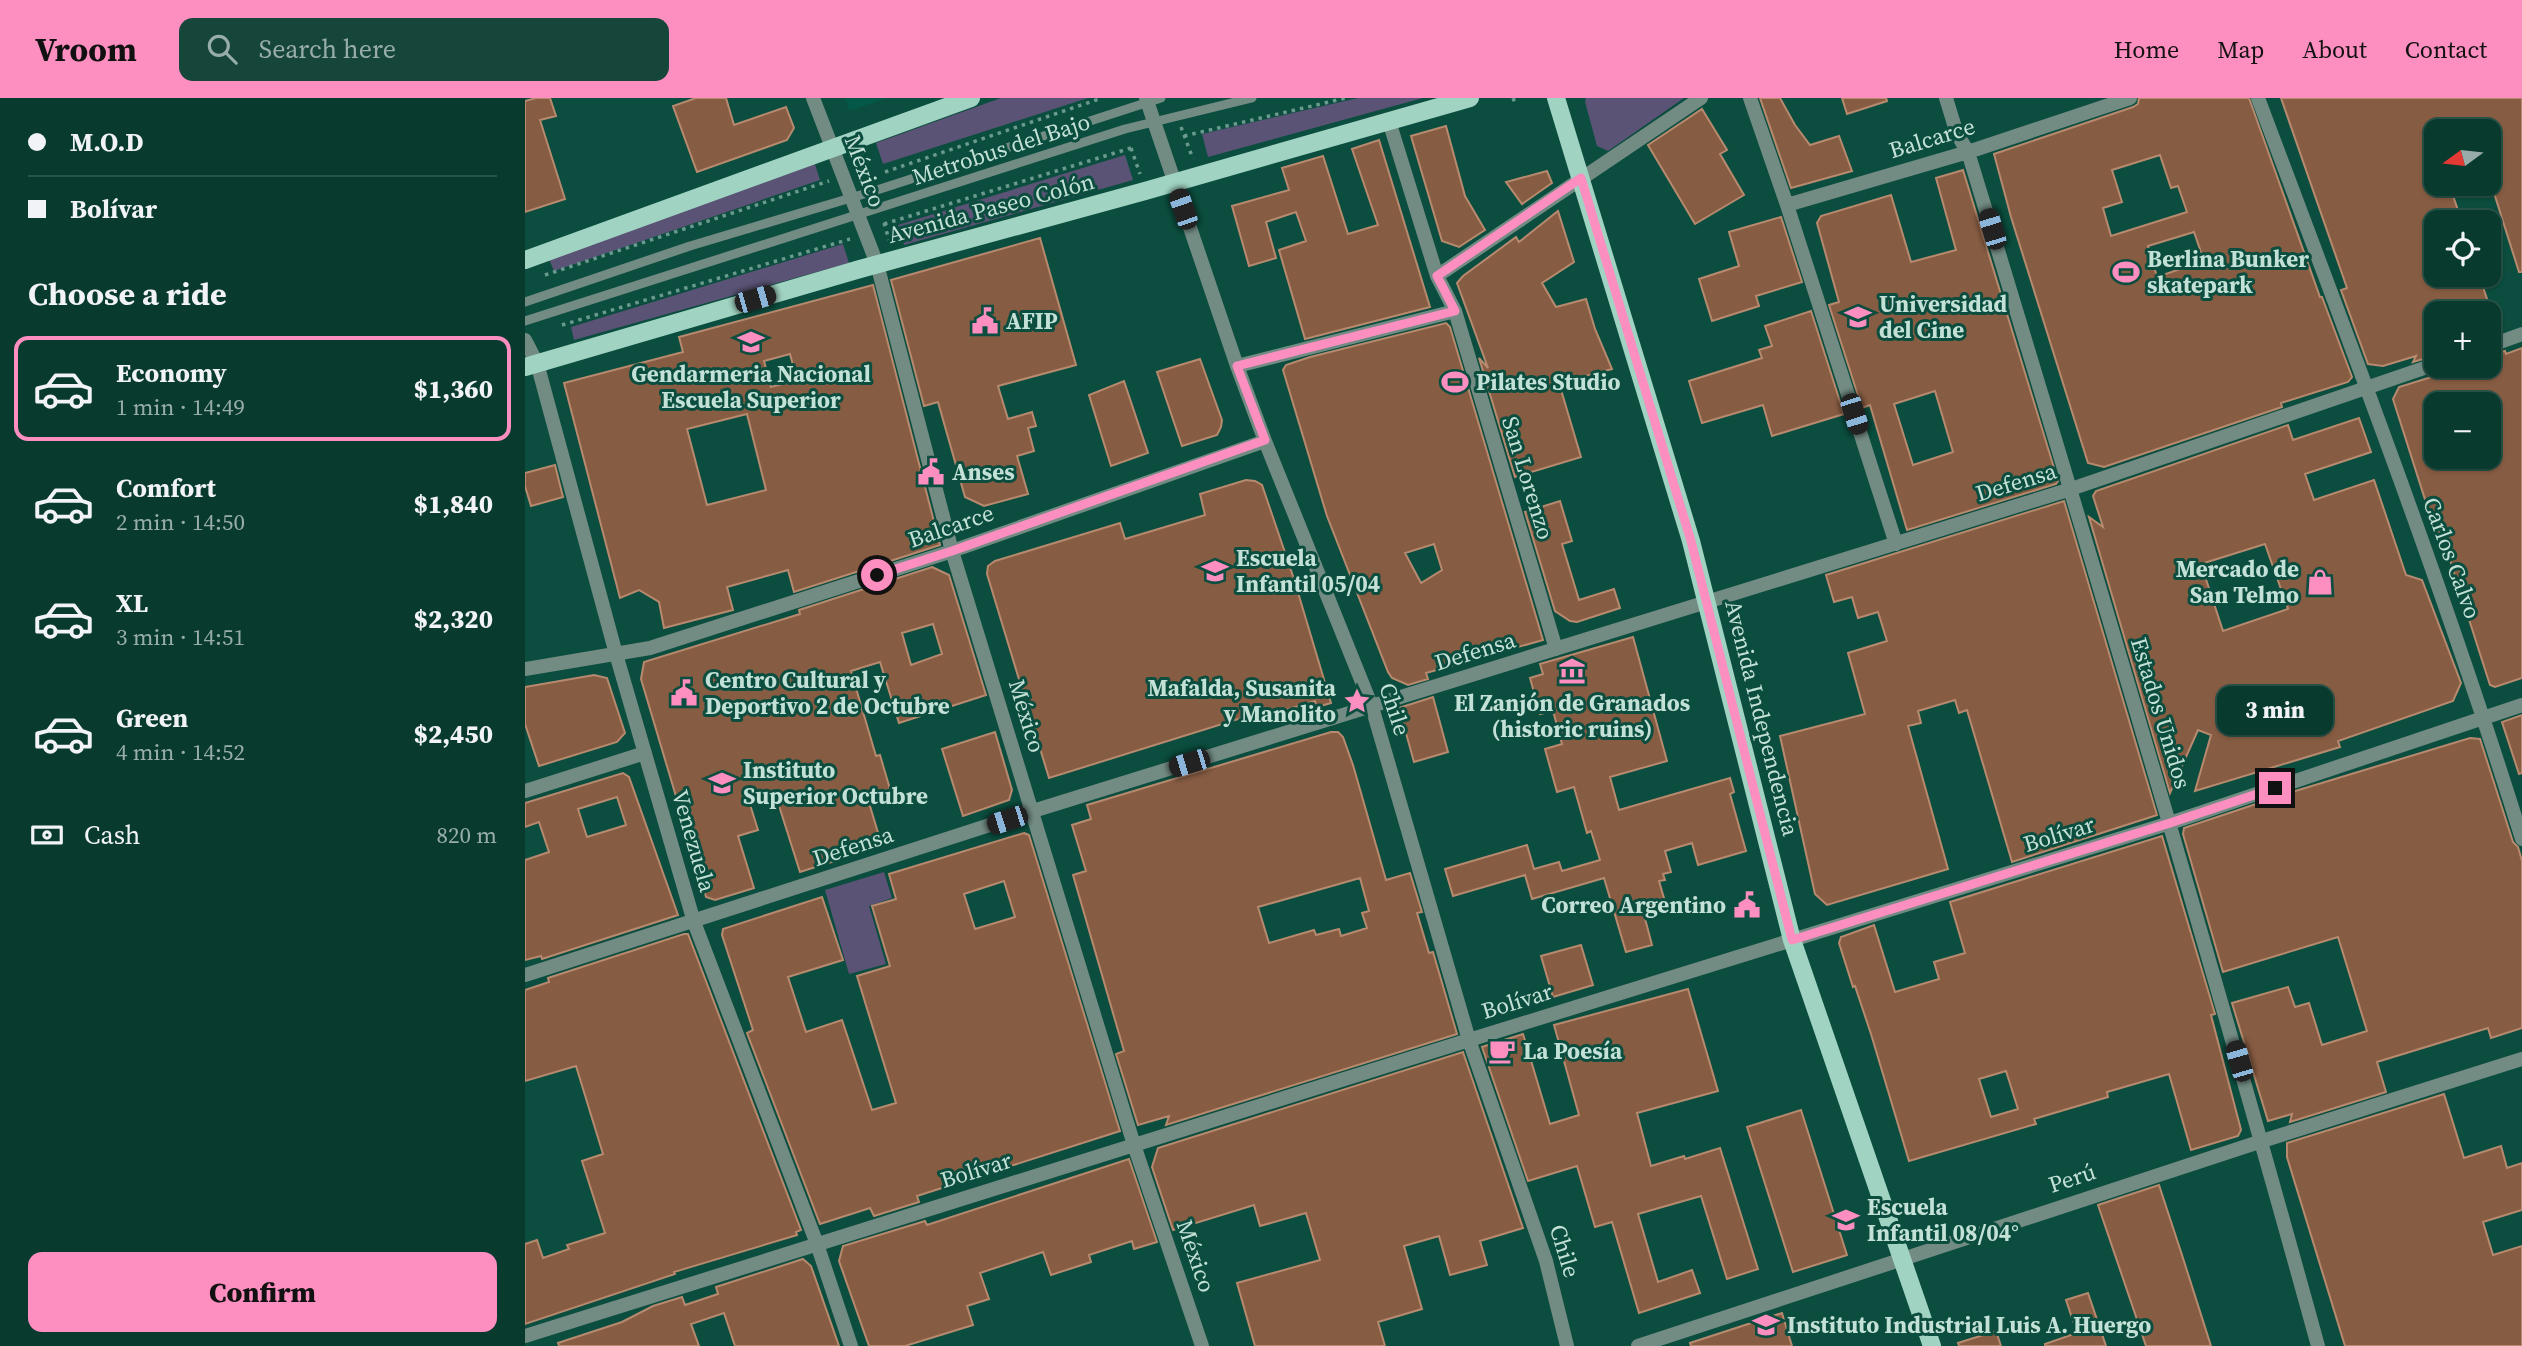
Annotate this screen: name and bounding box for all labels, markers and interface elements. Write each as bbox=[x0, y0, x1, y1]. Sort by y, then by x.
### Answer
search box bbox=[179, 18, 669, 81]
text: Vroom bbox=[35, 27, 137, 72]
icon: search bbox=[203, 30, 241, 68]
text: Search here bbox=[259, 31, 396, 67]
text: Home bbox=[2114, 33, 2179, 66]
text: Map bbox=[2217, 33, 2264, 66]
text: About bbox=[2302, 33, 2367, 66]
text: Contact bbox=[2405, 33, 2487, 66]
street label: Metrobus del Bajo bbox=[908, 105, 1094, 193]
street label: Balcarce bbox=[1885, 110, 1979, 166]
north arrow bbox=[2424, 119, 2501, 196]
map controls bbox=[2424, 119, 2501, 469]
text: M.O.D bbox=[70, 124, 144, 160]
street label: México bbox=[837, 130, 893, 212]
street label: Avenida Paseo Colón bbox=[884, 165, 1098, 251]
car bbox=[1167, 186, 1200, 232]
text: Bolívar bbox=[70, 191, 157, 227]
car bbox=[1976, 206, 2009, 252]
button: locate bbox=[2424, 210, 2501, 287]
place label: Berlina Bunker skatepark bbox=[2147, 243, 2309, 301]
sports icon: Berlina Bunker skatepark bbox=[2111, 257, 2141, 287]
text: Choose a ride bbox=[28, 272, 227, 316]
car bbox=[732, 283, 779, 315]
place label: Universidad del Cine bbox=[1879, 288, 2008, 346]
button: + bbox=[2424, 301, 2501, 378]
school or university icon: Universidad del Cine bbox=[1843, 302, 1873, 332]
place label: AFIP bbox=[1006, 305, 1058, 337]
public building icon: AFIP bbox=[970, 306, 1000, 336]
school or university icon: Gendarmeria Nacional Escuela Superior bbox=[736, 327, 766, 357]
text: Economy bbox=[116, 355, 227, 391]
icon: car bbox=[32, 357, 95, 420]
place label: Gendarmeria Nacional Escuela Superior bbox=[631, 358, 871, 416]
place label: Pilates Studio bbox=[1476, 366, 1620, 398]
sports icon: Pilates Studio bbox=[1440, 367, 1470, 397]
text: $1,360 bbox=[414, 371, 493, 407]
text: 1 min · 14:49 bbox=[116, 391, 245, 423]
car bbox=[1838, 391, 1871, 437]
button: − bbox=[2424, 392, 2501, 469]
street label: San Lorenzo bbox=[1494, 412, 1562, 544]
street label: Defensa bbox=[1972, 454, 2061, 509]
place label: Anses bbox=[952, 456, 1015, 488]
public building icon: Anses bbox=[916, 457, 946, 487]
text: Comfort bbox=[116, 470, 216, 506]
icon: car bbox=[32, 472, 95, 535]
text: $1,840 bbox=[414, 486, 493, 522]
street label: Carlos Calvo bbox=[2415, 493, 2489, 623]
street label: Balcarce bbox=[904, 496, 998, 556]
text: 2 min · 14:50 bbox=[116, 506, 245, 538]
place label: Escuela Infantil 05/04 bbox=[1236, 542, 1380, 600]
place label: Mercado de San Telmo bbox=[2176, 553, 2299, 611]
school or university icon: Escuela Infantil 05/04 bbox=[1200, 556, 1230, 586]
route start bbox=[861, 559, 893, 591]
shop icon: Mercado de San Telmo bbox=[2305, 567, 2335, 597]
text: XL bbox=[116, 585, 148, 621]
icon: car bbox=[32, 587, 95, 650]
street label: Avenida Independencia bbox=[1717, 597, 1807, 840]
text: $2,320 bbox=[414, 601, 493, 637]
text: 3 min · 14:51 bbox=[116, 621, 245, 653]
street label: Defensa bbox=[1431, 623, 1520, 678]
street label: Estados Unidos bbox=[2123, 633, 2199, 793]
museum icon: El Zanjón de Granados (historic ruins) bbox=[1557, 656, 1587, 686]
place label: Centro Cultural y Deportivo 2 de Octubre bbox=[705, 664, 950, 722]
place label: Mafalda, Susanita y Manolito bbox=[1148, 672, 1337, 730]
street label: México bbox=[1001, 676, 1053, 756]
public building icon: Centro Cultural y Deportivo 2 de Octubre bbox=[669, 678, 699, 708]
street label: Chile bbox=[1371, 678, 1419, 740]
place icon: Mafalda, Susanita y Manolito bbox=[1342, 686, 1372, 716]
callout: 3 min bbox=[2217, 686, 2333, 736]
place label: El Zanjón de Granados (historic ruins) bbox=[1454, 687, 1690, 745]
text: 3 min bbox=[2245, 694, 2305, 726]
text: Green bbox=[116, 700, 188, 736]
icon: car bbox=[32, 702, 95, 765]
text: $2,450 bbox=[414, 716, 493, 752]
text: 4 min · 14:52 bbox=[116, 736, 245, 768]
car bbox=[1166, 747, 1213, 779]
place label: Instituto Superior Octubre bbox=[743, 754, 928, 812]
school or university icon: Instituto Superior Octubre bbox=[707, 768, 737, 798]
route end bbox=[2259, 772, 2291, 804]
street label: Venezuela bbox=[664, 786, 724, 896]
car bbox=[984, 804, 1031, 836]
street label: Bolívar bbox=[2020, 808, 2099, 860]
icon: cash bbox=[28, 816, 66, 854]
text: Cash bbox=[84, 817, 140, 853]
street label: Defensa bbox=[809, 818, 898, 874]
text: 820 m bbox=[436, 819, 497, 851]
place label: Correo Argentino bbox=[1541, 889, 1726, 921]
public building icon: Correo Argentino bbox=[1732, 890, 1762, 920]
street label: Bolívar bbox=[1478, 975, 1557, 1027]
place label: La Poesía bbox=[1523, 1035, 1623, 1067]
cafe icon: La Poesía bbox=[1487, 1036, 1517, 1066]
car bbox=[2224, 1038, 2255, 1084]
street label: Bolívar bbox=[937, 1144, 1016, 1196]
street label: Perú bbox=[2044, 1155, 2100, 1201]
place label: Escuela Infantil 08/04° bbox=[1867, 1191, 2019, 1249]
school or university icon: Escuela Infantil 08/04° bbox=[1831, 1205, 1861, 1235]
street label: México bbox=[1169, 1215, 1223, 1297]
street label: Chile bbox=[1542, 1221, 1588, 1281]
button: Confirm bbox=[28, 1252, 497, 1332]
place label: Instituto Industrial Luis A. Huergo bbox=[1787, 1309, 2151, 1341]
school or university icon: Instituto Industrial Luis A. Huergo bbox=[1751, 1310, 1781, 1340]

